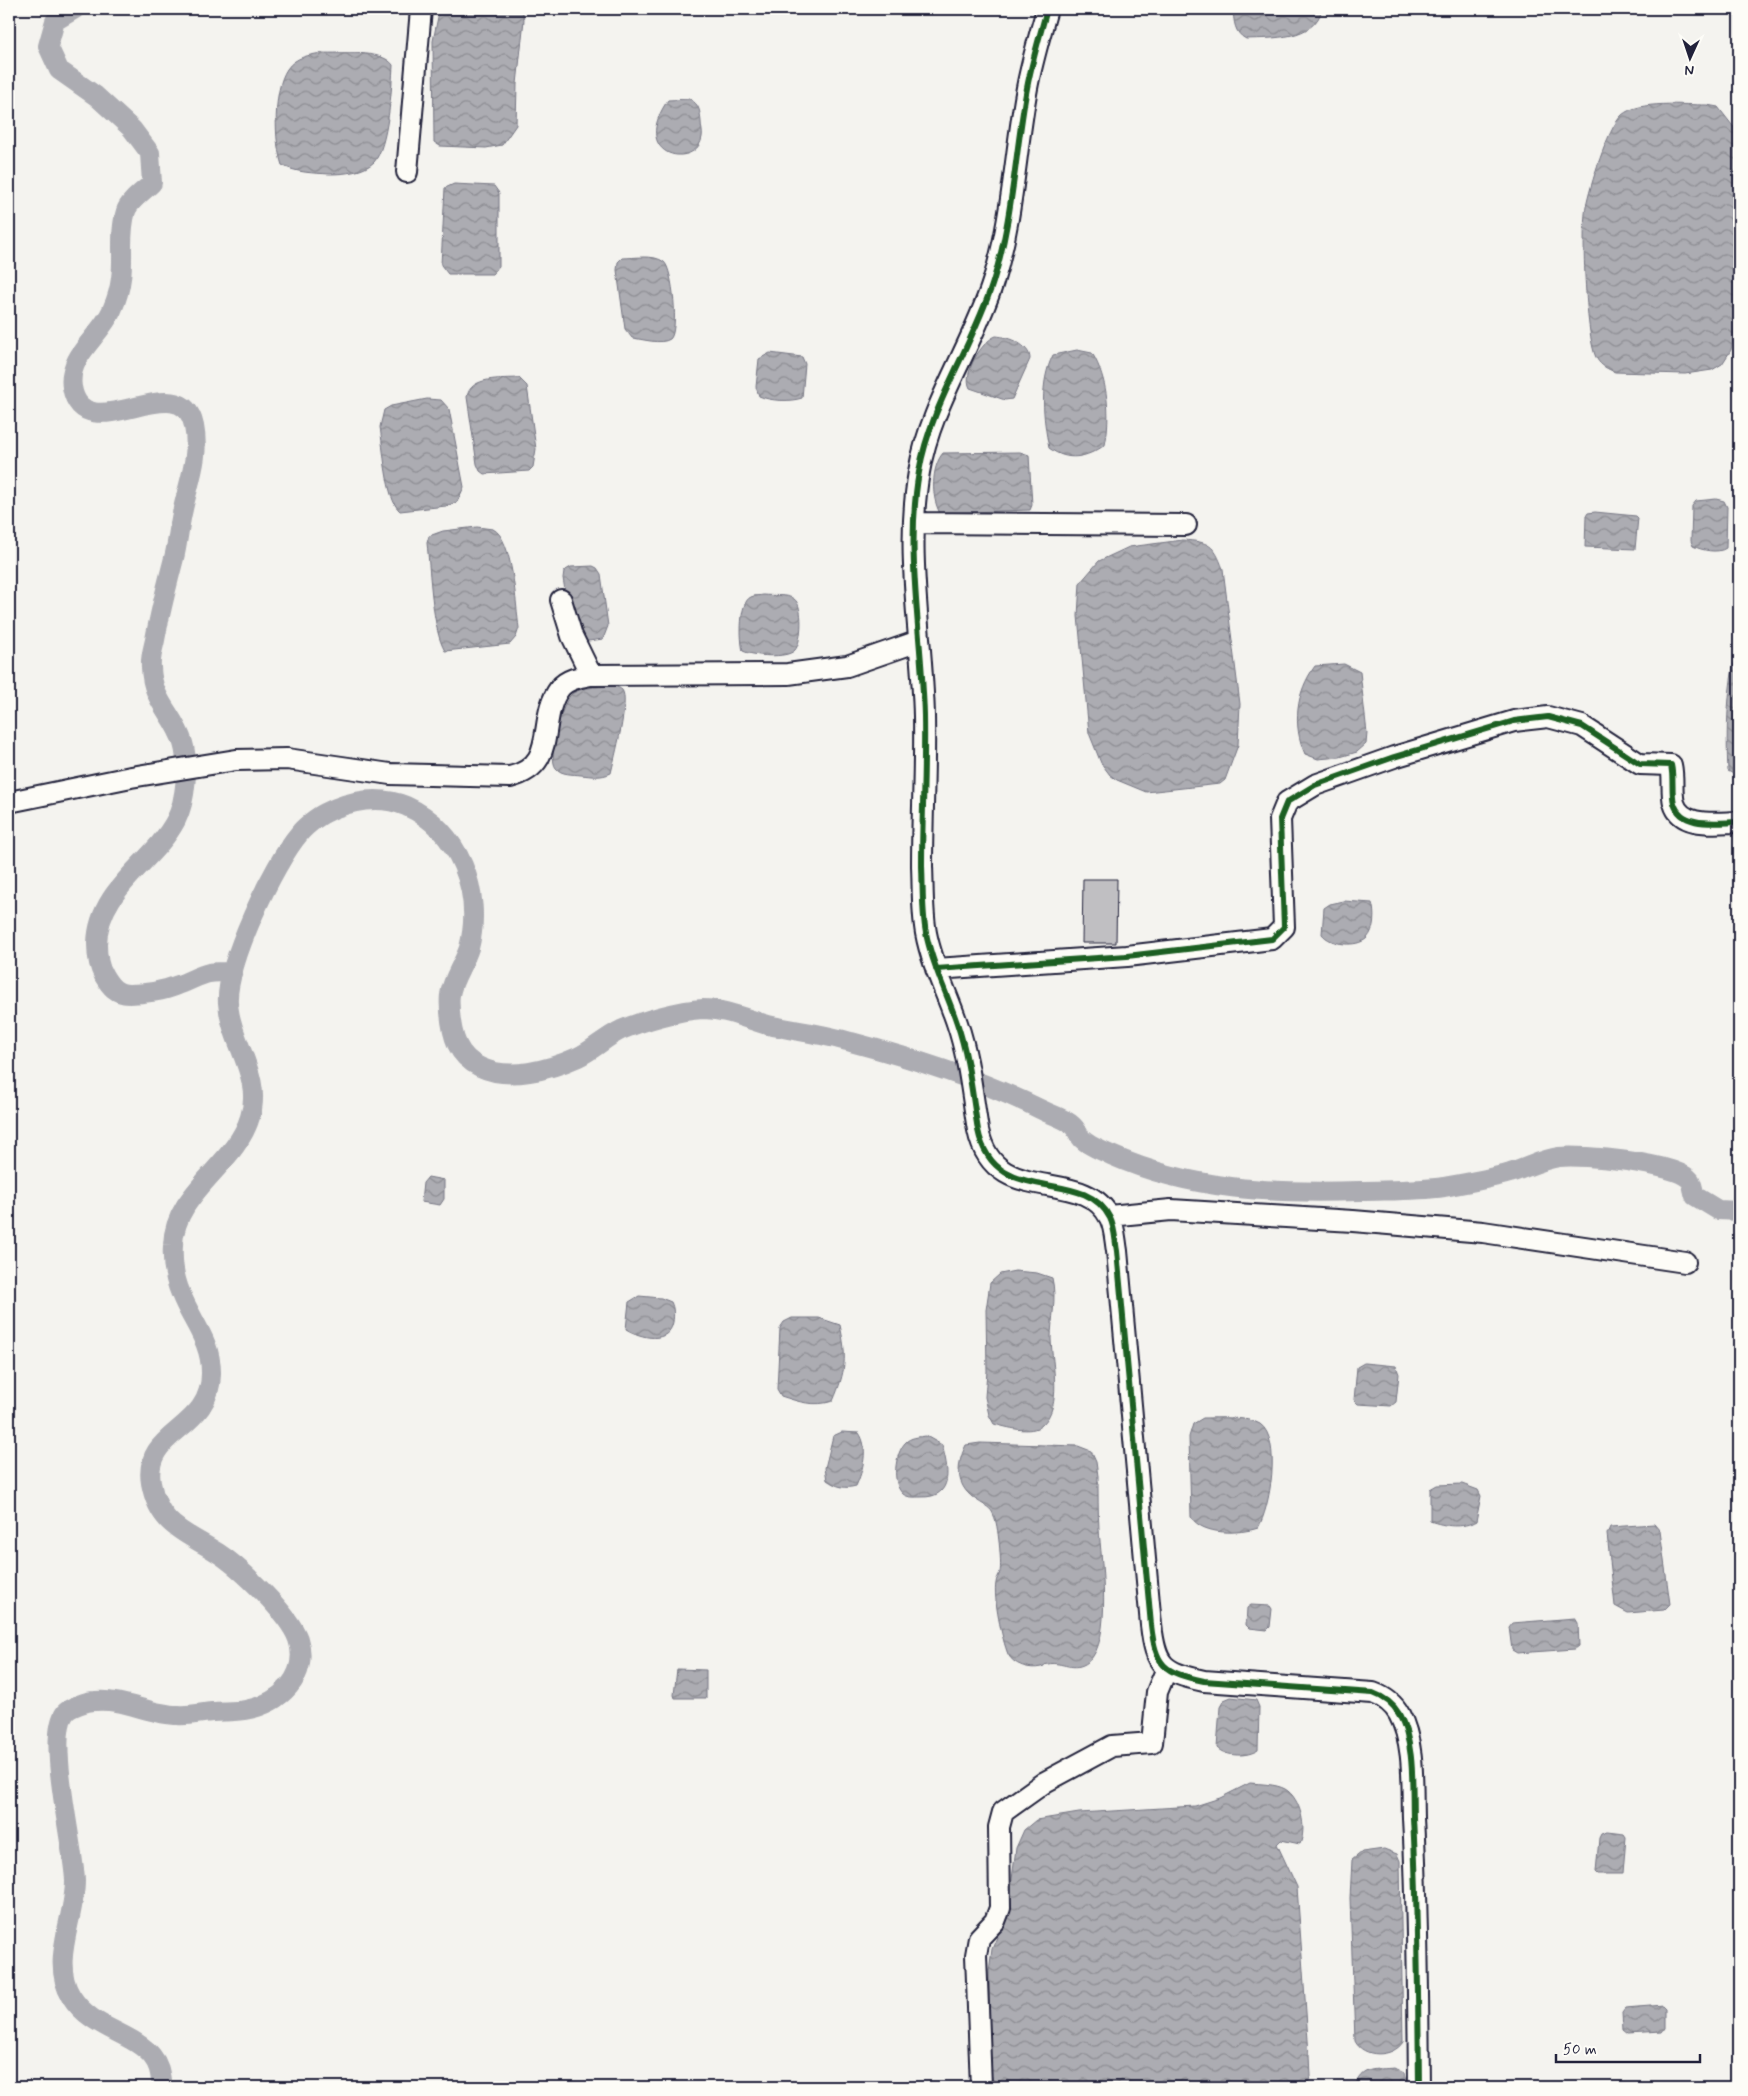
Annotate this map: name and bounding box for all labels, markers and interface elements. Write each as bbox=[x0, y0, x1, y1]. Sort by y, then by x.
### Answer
north arrow bbox=[1666, 32, 1716, 82]
text: N bbox=[1684, 61, 1695, 79]
scale bar bbox=[1556, 2031, 1699, 2063]
text: 50 m bbox=[1563, 2040, 1597, 2060]

